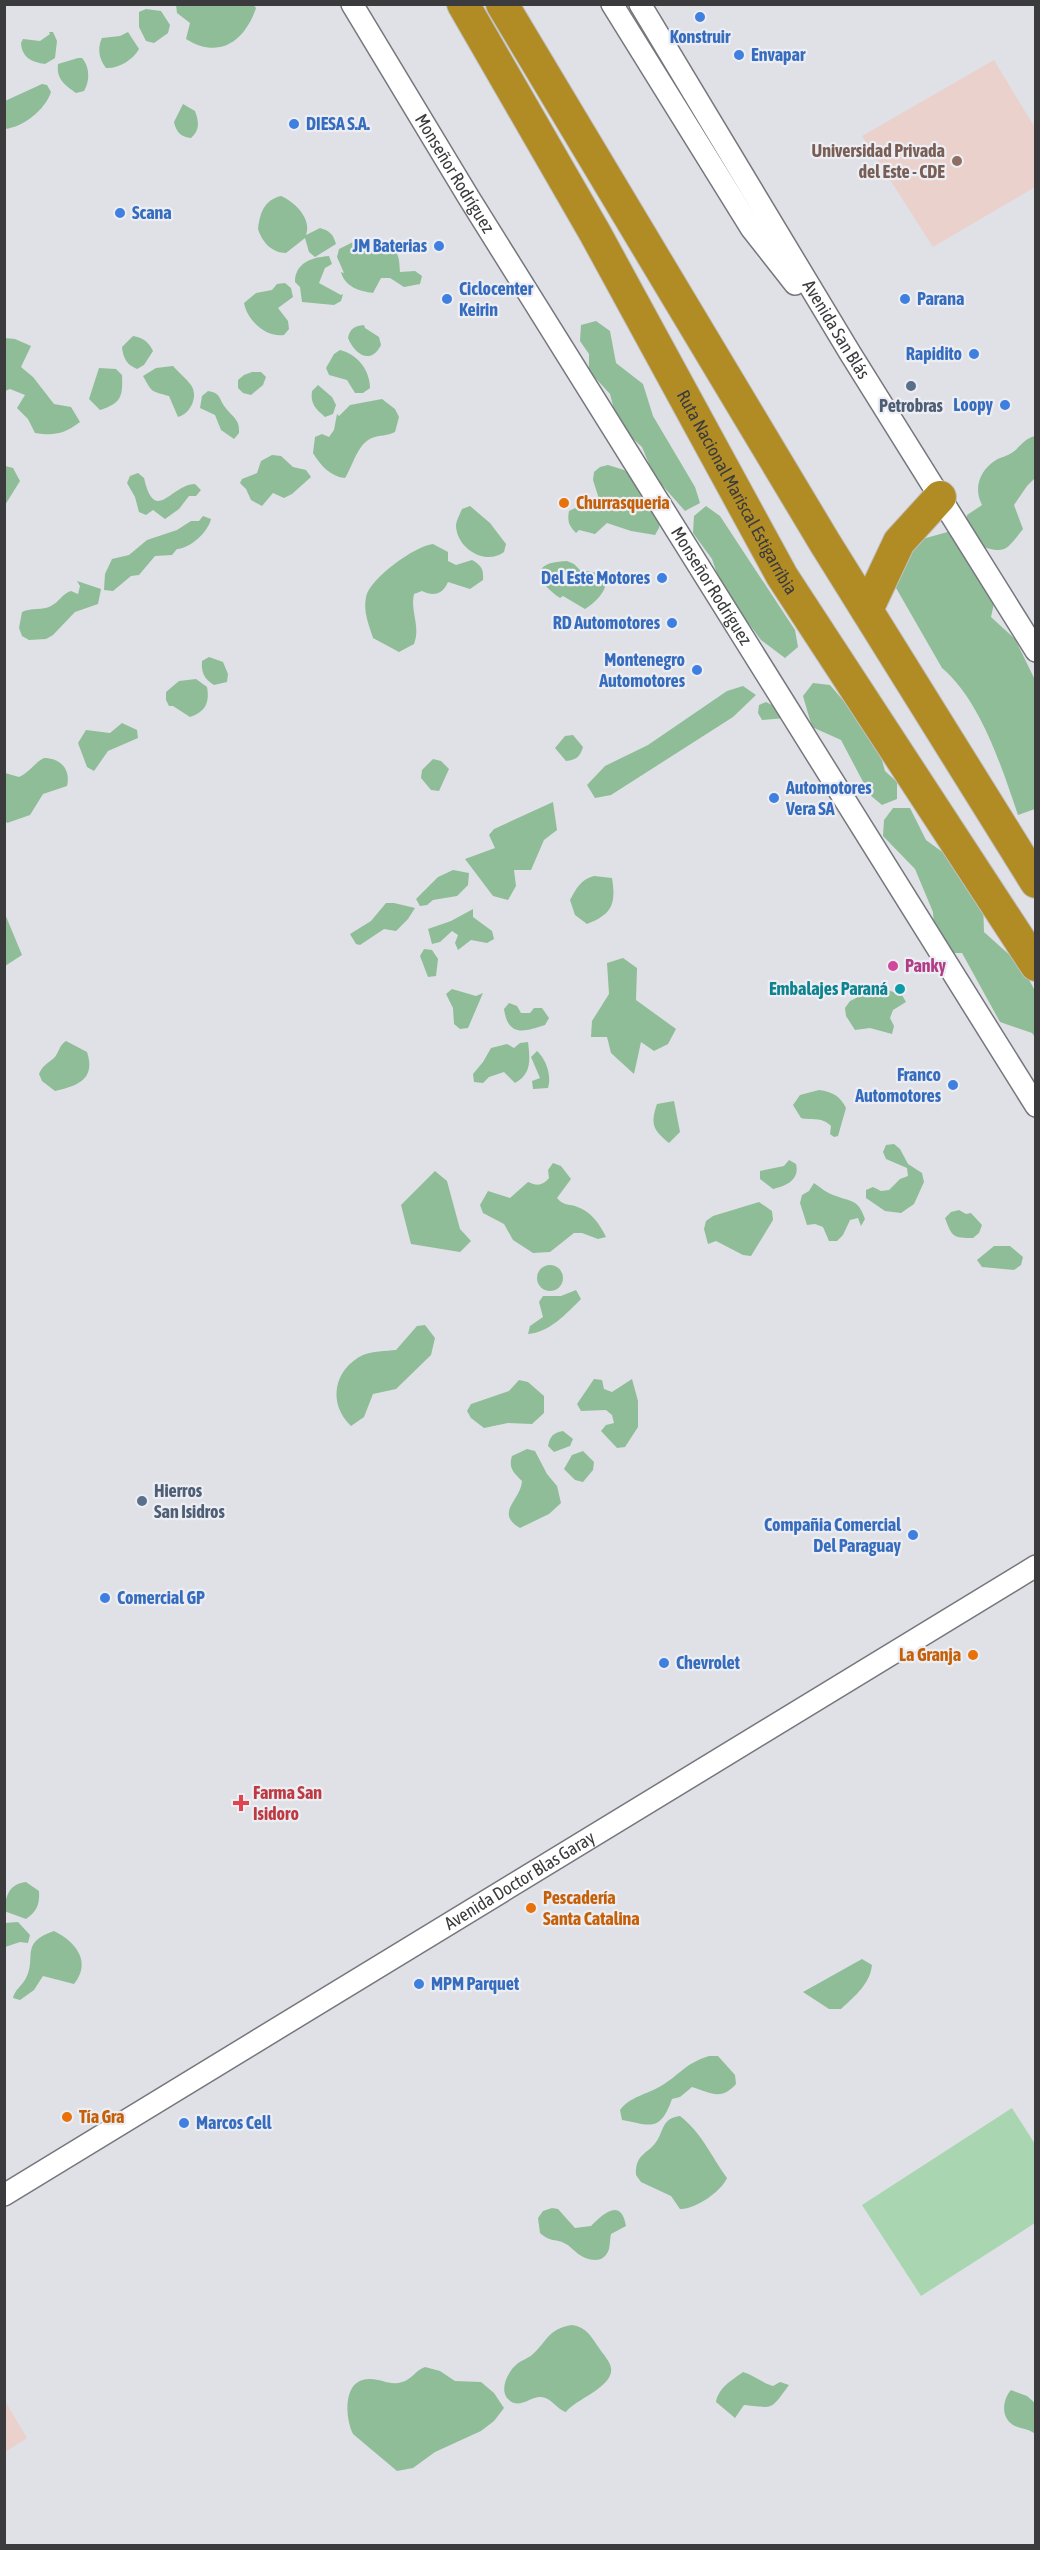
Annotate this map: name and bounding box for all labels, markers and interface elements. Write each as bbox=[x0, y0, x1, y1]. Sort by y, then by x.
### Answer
marker: Konstruir bbox=[693, 10, 707, 24]
place label: Konstruir bbox=[670, 26, 731, 47]
place label: Envapar bbox=[751, 44, 806, 65]
marker: Envapar bbox=[732, 48, 746, 62]
street label: Monseñor Rodríguez bbox=[411, 110, 499, 237]
place label: DIESA S.A. bbox=[306, 113, 370, 134]
marker: DIESA S.A. bbox=[287, 117, 301, 131]
place label: Universidad Privada del Este - CDE bbox=[812, 140, 945, 182]
marker: Universidad Privada del Este - CDE bbox=[950, 154, 964, 168]
place label: Scana bbox=[132, 202, 172, 223]
marker: Scana bbox=[113, 206, 127, 220]
place label: JM Baterias bbox=[351, 235, 428, 256]
marker: JM Baterias bbox=[432, 239, 446, 253]
street label: Avenida San Blás bbox=[799, 276, 874, 383]
place label: Ciclocenter Keirin bbox=[459, 278, 534, 320]
place label: Parana bbox=[917, 288, 964, 309]
marker: Ciclocenter Keirin bbox=[440, 292, 454, 306]
marker: Parana bbox=[898, 292, 912, 306]
place label: Rapidito bbox=[906, 343, 962, 364]
marker: Rapidito bbox=[967, 347, 981, 361]
marker: Petrobras bbox=[904, 379, 918, 393]
street label: Ruta Nacional Mariscal Estigarribia bbox=[673, 386, 802, 598]
place label: Loopy bbox=[953, 394, 994, 415]
place label: Petrobras bbox=[879, 395, 944, 416]
marker: Loopy bbox=[998, 398, 1012, 412]
place label: Churrasqueria bbox=[576, 492, 670, 513]
marker: Churrasqueria bbox=[557, 496, 571, 510]
street label: Monseñor Rodríguez bbox=[667, 523, 757, 649]
place label: Del Este Motores bbox=[541, 567, 651, 588]
marker: Del Este Motores bbox=[655, 571, 669, 585]
place label: RD Automotores bbox=[553, 612, 661, 633]
marker: RD Automotores bbox=[665, 616, 679, 630]
place label: Montenegro Automotores bbox=[598, 649, 686, 691]
marker: Montenegro Automotores bbox=[690, 663, 704, 677]
place label: Automotores Vera SA bbox=[785, 777, 872, 819]
marker: Automotores Vera SA bbox=[767, 791, 781, 805]
place label: Panky bbox=[905, 955, 946, 976]
marker: Panky bbox=[886, 959, 900, 973]
place label: Embalajes Paraná bbox=[769, 978, 888, 999]
marker: Embalajes Paraná bbox=[893, 982, 907, 996]
place label: Franco Automotores bbox=[854, 1064, 942, 1106]
marker: Franco Automotores bbox=[946, 1078, 960, 1092]
place label: Hierros San Isidros bbox=[154, 1480, 226, 1522]
marker: Hierros San Isidros bbox=[135, 1494, 149, 1508]
place label: Compañia Comercial Del Paraguay bbox=[764, 1514, 902, 1556]
marker: Compañia Comercial Del Paraguay bbox=[906, 1528, 920, 1542]
place label: Comercial GP bbox=[117, 1587, 205, 1608]
marker: Comercial GP bbox=[98, 1591, 112, 1605]
place label: La Granja bbox=[899, 1644, 961, 1665]
marker: La Granja bbox=[966, 1648, 980, 1662]
place label: Chevrolet bbox=[676, 1652, 741, 1673]
marker: Chevrolet bbox=[657, 1656, 671, 1670]
place label: Farma San Isidoro bbox=[253, 1782, 322, 1824]
marker: Farma San Isidoro bbox=[234, 1796, 248, 1810]
street label: Avenida Doctor Blas Garay bbox=[440, 1826, 598, 1934]
place label: Pescadería Santa Catalina bbox=[543, 1887, 640, 1929]
marker: Pescadería Santa Catalina bbox=[524, 1901, 538, 1915]
place label: MPM Parquet bbox=[431, 1973, 520, 1994]
marker: MPM Parquet bbox=[412, 1977, 426, 1991]
place label: Tía Gra bbox=[79, 2106, 124, 2127]
marker: Tía Gra bbox=[60, 2110, 74, 2124]
place label: Marcos Cell bbox=[196, 2112, 272, 2133]
marker: Marcos Cell bbox=[177, 2116, 191, 2130]

